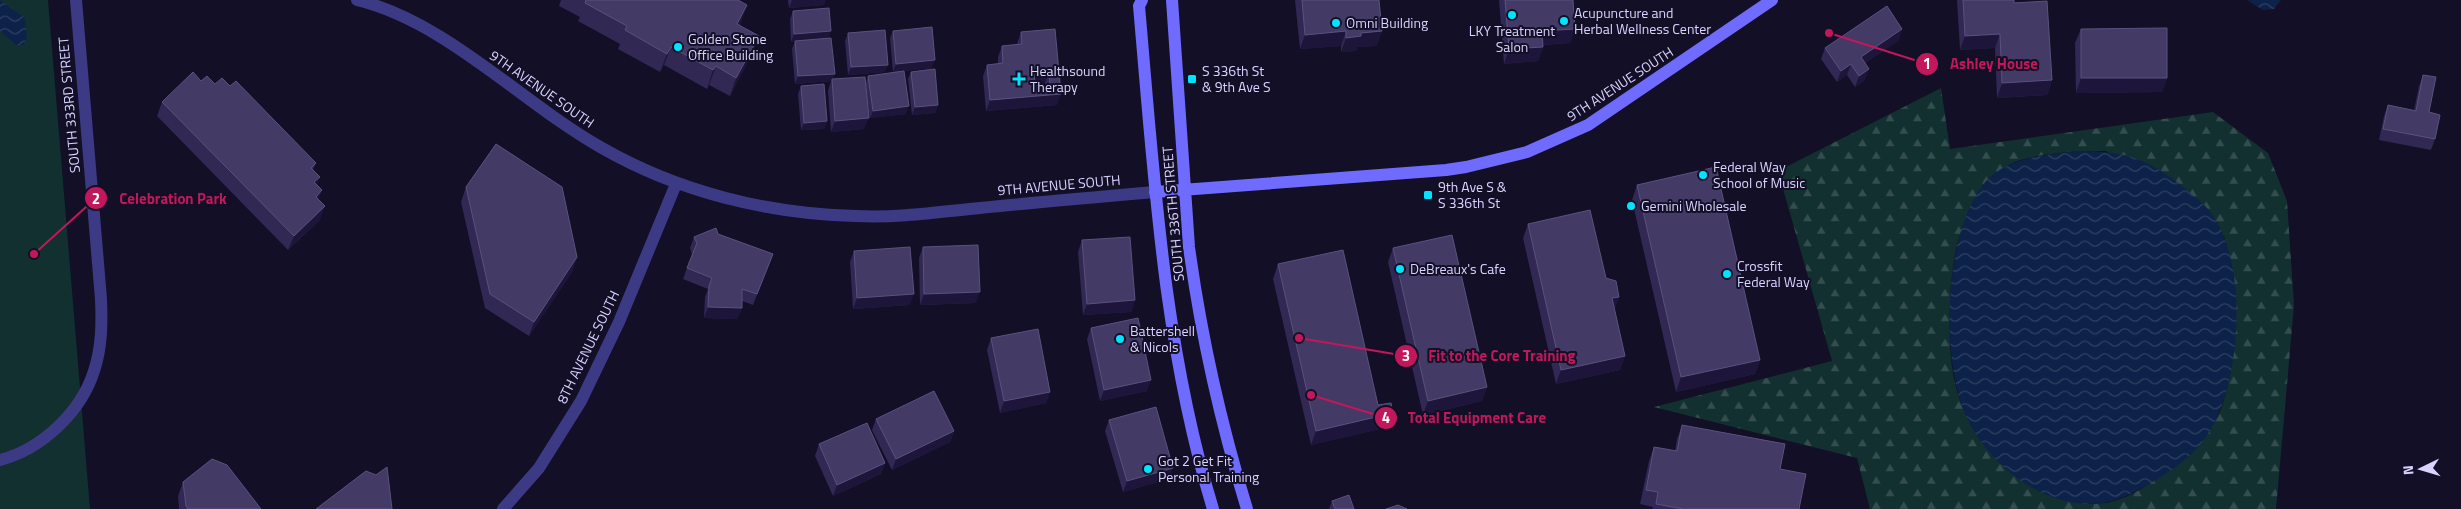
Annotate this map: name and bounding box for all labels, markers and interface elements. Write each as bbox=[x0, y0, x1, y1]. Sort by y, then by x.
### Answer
place label: Acupuncture and Herbal Wellness Center bbox=[1574, 2, 1711, 39]
marker: LKY Treatment Salon bbox=[1506, 9, 1518, 21]
place label: Omni Building bbox=[1346, 12, 1428, 33]
marker: Acupuncture and Herbal Wellness Center bbox=[1558, 15, 1570, 27]
marker: Omni Building bbox=[1330, 17, 1342, 29]
place label: LKY Treatment Salon bbox=[1469, 20, 1555, 57]
place label: Golden Stone Office Building bbox=[688, 28, 773, 65]
street label: SOUTH 333RD STREET bbox=[52, 36, 85, 174]
marker: Golden Stone Office Building bbox=[672, 41, 684, 53]
street label: 9TH AVENUE SOUTH bbox=[1562, 41, 1677, 126]
street label: 9TH AVENUE SOUTH bbox=[486, 45, 599, 133]
callout: Ashley House bbox=[1915, 49, 2048, 79]
text: 1 bbox=[1923, 52, 1931, 75]
text: Ashley House bbox=[1950, 52, 2038, 75]
place label: Healthsound Therapy bbox=[1030, 60, 1105, 97]
place label: S 336th St & 9th Ave S bbox=[1202, 60, 1271, 97]
marker: Healthsound Therapy bbox=[1012, 72, 1026, 86]
marker: S 336th St & 9th Ave S bbox=[1186, 73, 1198, 85]
street label: SOUTH 336TH STREET bbox=[1156, 145, 1189, 282]
place label: Federal Way School of Music bbox=[1713, 156, 1805, 193]
street label: 9TH AVENUE SOUTH bbox=[997, 169, 1121, 200]
marker: Federal Way School of Music bbox=[1697, 169, 1709, 181]
place label: 9th Ave S & S 336th St bbox=[1438, 176, 1507, 213]
callout: Celebration Park bbox=[84, 183, 236, 213]
text: 2 bbox=[92, 187, 100, 210]
text: Celebration Park bbox=[119, 187, 227, 210]
marker: 9th Ave S & S 336th St bbox=[1422, 189, 1434, 201]
place label: Gemini Wholesale bbox=[1641, 195, 1747, 216]
marker: Gemini Wholesale bbox=[1625, 200, 1637, 212]
place label: Crossfit Federal Way bbox=[1737, 255, 1810, 292]
place label: DeBreaux's Cafe bbox=[1410, 258, 1506, 279]
marker: DeBreaux's Cafe bbox=[1394, 263, 1406, 275]
marker: Crossfit Federal Way bbox=[1721, 268, 1733, 280]
street label: 8TH AVENUE SOUTH bbox=[551, 287, 624, 407]
place label: Battershell & Nicols bbox=[1130, 320, 1195, 357]
marker: Battershell & Nicols bbox=[1114, 333, 1126, 345]
callout: Fit to the Core Training bbox=[1393, 341, 1585, 371]
text: 3 bbox=[1402, 344, 1410, 367]
text: Fit to the Core Training bbox=[1428, 344, 1576, 367]
callout: Total Equipment Care bbox=[1373, 403, 1557, 433]
text: 4 bbox=[1382, 406, 1390, 429]
text: Total Equipment Care bbox=[1408, 406, 1547, 429]
north arrow bbox=[2396, 444, 2446, 494]
place label: Got 2 Get Fit Personal Training bbox=[1158, 450, 1259, 487]
marker: Got 2 Get Fit Personal Training bbox=[1142, 463, 1154, 475]
text: N bbox=[2397, 464, 2418, 476]

